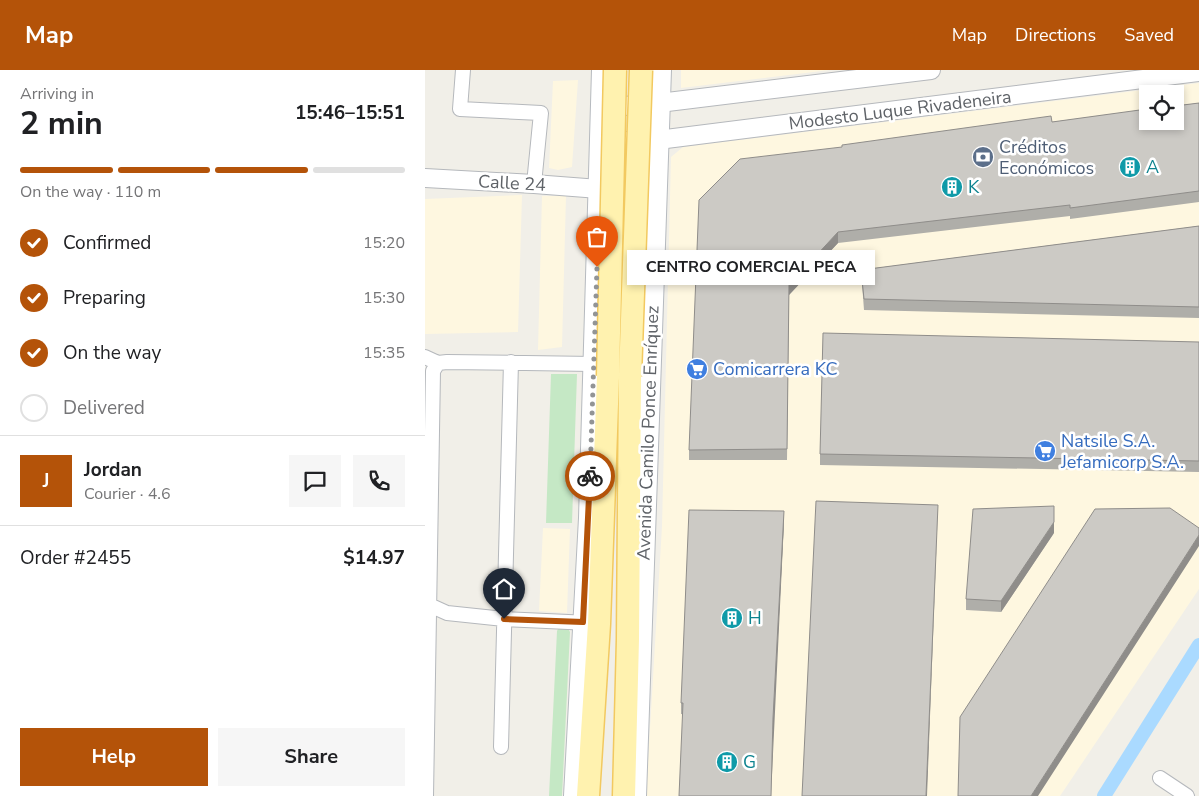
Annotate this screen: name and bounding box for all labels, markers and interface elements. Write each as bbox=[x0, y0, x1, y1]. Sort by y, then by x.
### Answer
text: Map bbox=[25, 19, 73, 51]
text: Map bbox=[952, 23, 987, 47]
text: Directions bbox=[1015, 23, 1096, 47]
text: Saved bbox=[1124, 23, 1174, 47]
text: Arriving in bbox=[20, 83, 94, 105]
street label: Modesto Luque Rivadeneira bbox=[787, 84, 1013, 136]
map controls bbox=[1139, 85, 1184, 130]
button: locate bbox=[1139, 85, 1184, 130]
text: 15:46–15:51 bbox=[295, 100, 405, 126]
text: 2 min bbox=[20, 102, 103, 145]
place label: Créditos Económicos bbox=[999, 135, 1094, 180]
bank icon: Créditos Económicos bbox=[971, 145, 995, 169]
building icon: A bbox=[1118, 155, 1142, 179]
place label: A bbox=[1146, 155, 1159, 179]
street label: Calle 24 bbox=[478, 169, 547, 197]
building icon: K bbox=[940, 175, 964, 199]
place label: K bbox=[968, 175, 980, 199]
text: On the way · 110 m bbox=[20, 181, 161, 203]
pin bbox=[576, 216, 618, 267]
icon: bag bbox=[583, 223, 611, 251]
icon: check bbox=[20, 229, 48, 257]
text: Confirmed bbox=[63, 230, 151, 256]
text: 15:20 bbox=[363, 232, 405, 254]
callout: CENTRO COMERCIAL PECA bbox=[627, 250, 875, 284]
text: CENTRO COMERCIAL PECA bbox=[646, 256, 856, 278]
icon: check bbox=[20, 284, 48, 312]
text: Preparing bbox=[63, 285, 146, 311]
text: 15:30 bbox=[363, 287, 405, 309]
street label: Avenida Camilo Ponce Enríquez bbox=[632, 305, 664, 561]
icon: check bbox=[20, 339, 48, 367]
text: On the way bbox=[63, 340, 161, 366]
text: 15:35 bbox=[363, 342, 405, 364]
supermarket icon: Comicarrera KC bbox=[685, 357, 709, 381]
place label: Comicarrera KC bbox=[713, 357, 838, 381]
text: Delivered bbox=[63, 395, 145, 421]
place label: Natsile S.A. Jefamicorp S.A. bbox=[1060, 429, 1184, 474]
supermarket icon: Natsile S.A. Jefamicorp S.A. bbox=[1033, 439, 1057, 463]
courier bbox=[565, 451, 615, 501]
button: chat bbox=[289, 455, 341, 507]
button: phone bbox=[353, 455, 405, 507]
text: Jordan bbox=[84, 457, 142, 483]
icon: bike bbox=[576, 462, 604, 490]
text: J bbox=[43, 468, 49, 494]
text: Courier · 4.6 bbox=[84, 483, 170, 505]
text: Order #2455 bbox=[20, 545, 131, 571]
text: $14.97 bbox=[343, 545, 405, 571]
pin bbox=[483, 568, 525, 619]
icon: home bbox=[490, 575, 518, 603]
building icon: H bbox=[720, 606, 744, 630]
place label: H bbox=[748, 606, 762, 630]
button: Help bbox=[20, 728, 208, 786]
button: Share bbox=[218, 728, 405, 786]
building icon: G bbox=[715, 750, 739, 774]
place label: G bbox=[743, 750, 756, 774]

